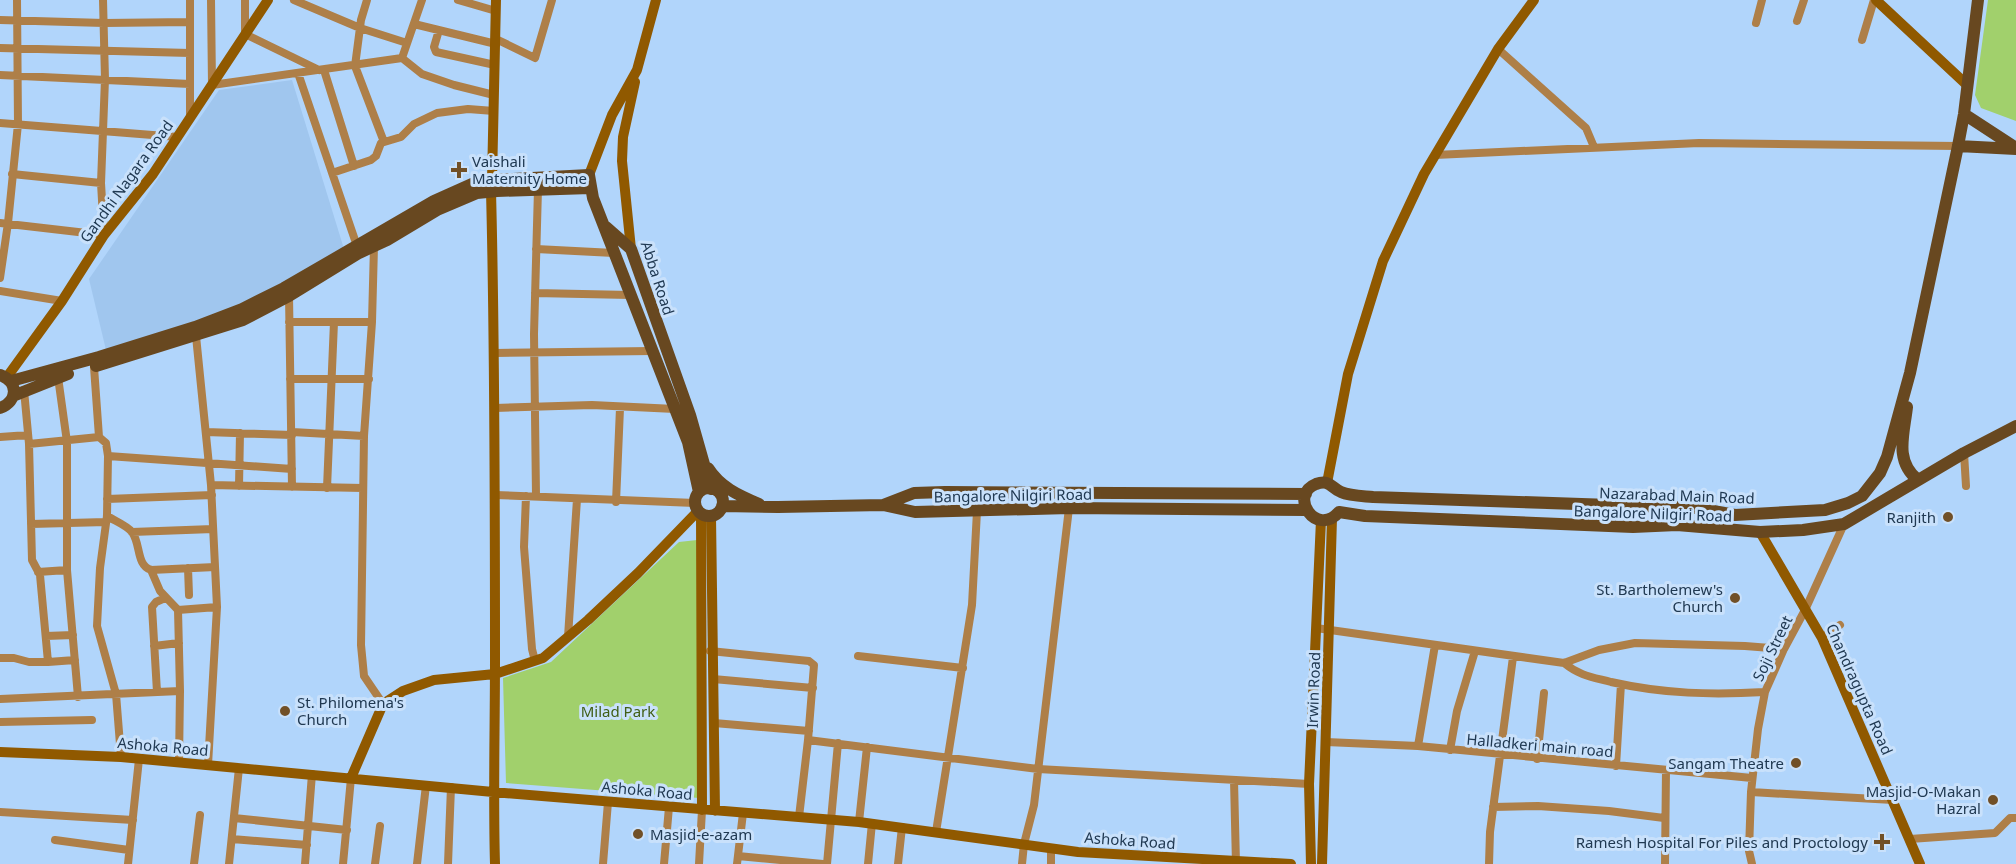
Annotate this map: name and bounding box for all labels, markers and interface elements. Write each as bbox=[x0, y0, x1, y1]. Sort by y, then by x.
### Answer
street label: Gandhi Nagara Road bbox=[75, 116, 177, 246]
place label: Vaishali Maternity Home bbox=[472, 151, 587, 188]
marker: Vaishali Maternity Home bbox=[450, 161, 468, 179]
street label: Abba Road bbox=[637, 239, 679, 317]
street label: Nazarabad Main Road bbox=[1599, 482, 1755, 508]
street label: Bangalore Nilgiri Road bbox=[934, 484, 1092, 506]
street label: Bangalore Nilgiri Road bbox=[1573, 500, 1733, 526]
place label: Ranjith bbox=[1887, 507, 1936, 527]
marker: Ranjith bbox=[1941, 510, 1955, 524]
place label: St. Bartholemew's Church bbox=[1596, 579, 1723, 616]
marker: St. Bartholemew's Church bbox=[1728, 591, 1742, 605]
street label: Soji Street bbox=[1747, 611, 1797, 684]
street label: Chandragupta Road bbox=[1822, 620, 1898, 758]
street label: Irwin Road bbox=[1302, 652, 1324, 728]
place label: St. Philomena's Church bbox=[297, 692, 404, 729]
park label: Milad Park bbox=[581, 701, 655, 721]
marker: St. Philomena's Church bbox=[278, 704, 292, 718]
street label: Halladkeri main road bbox=[1466, 729, 1614, 761]
street label: Ashoka Road bbox=[117, 732, 209, 760]
place label: Sangam Theatre bbox=[1668, 753, 1784, 773]
marker: Sangam Theatre bbox=[1789, 756, 1803, 770]
street label: Ashoka Road bbox=[601, 776, 693, 804]
place label: Masjid-O-Makan Hazral bbox=[1866, 781, 1981, 818]
marker: Masjid-O-Makan Hazral bbox=[1986, 793, 2000, 807]
place label: Masjid-e-azam bbox=[650, 824, 752, 844]
marker: Masjid-e-azam bbox=[631, 827, 645, 841]
street label: Ashoka Road bbox=[1084, 827, 1176, 853]
place label: Ramesh Hospital For Piles and Proctology bbox=[1576, 832, 1868, 852]
marker: Ramesh Hospital For Piles and Proctology bbox=[1873, 833, 1891, 851]

